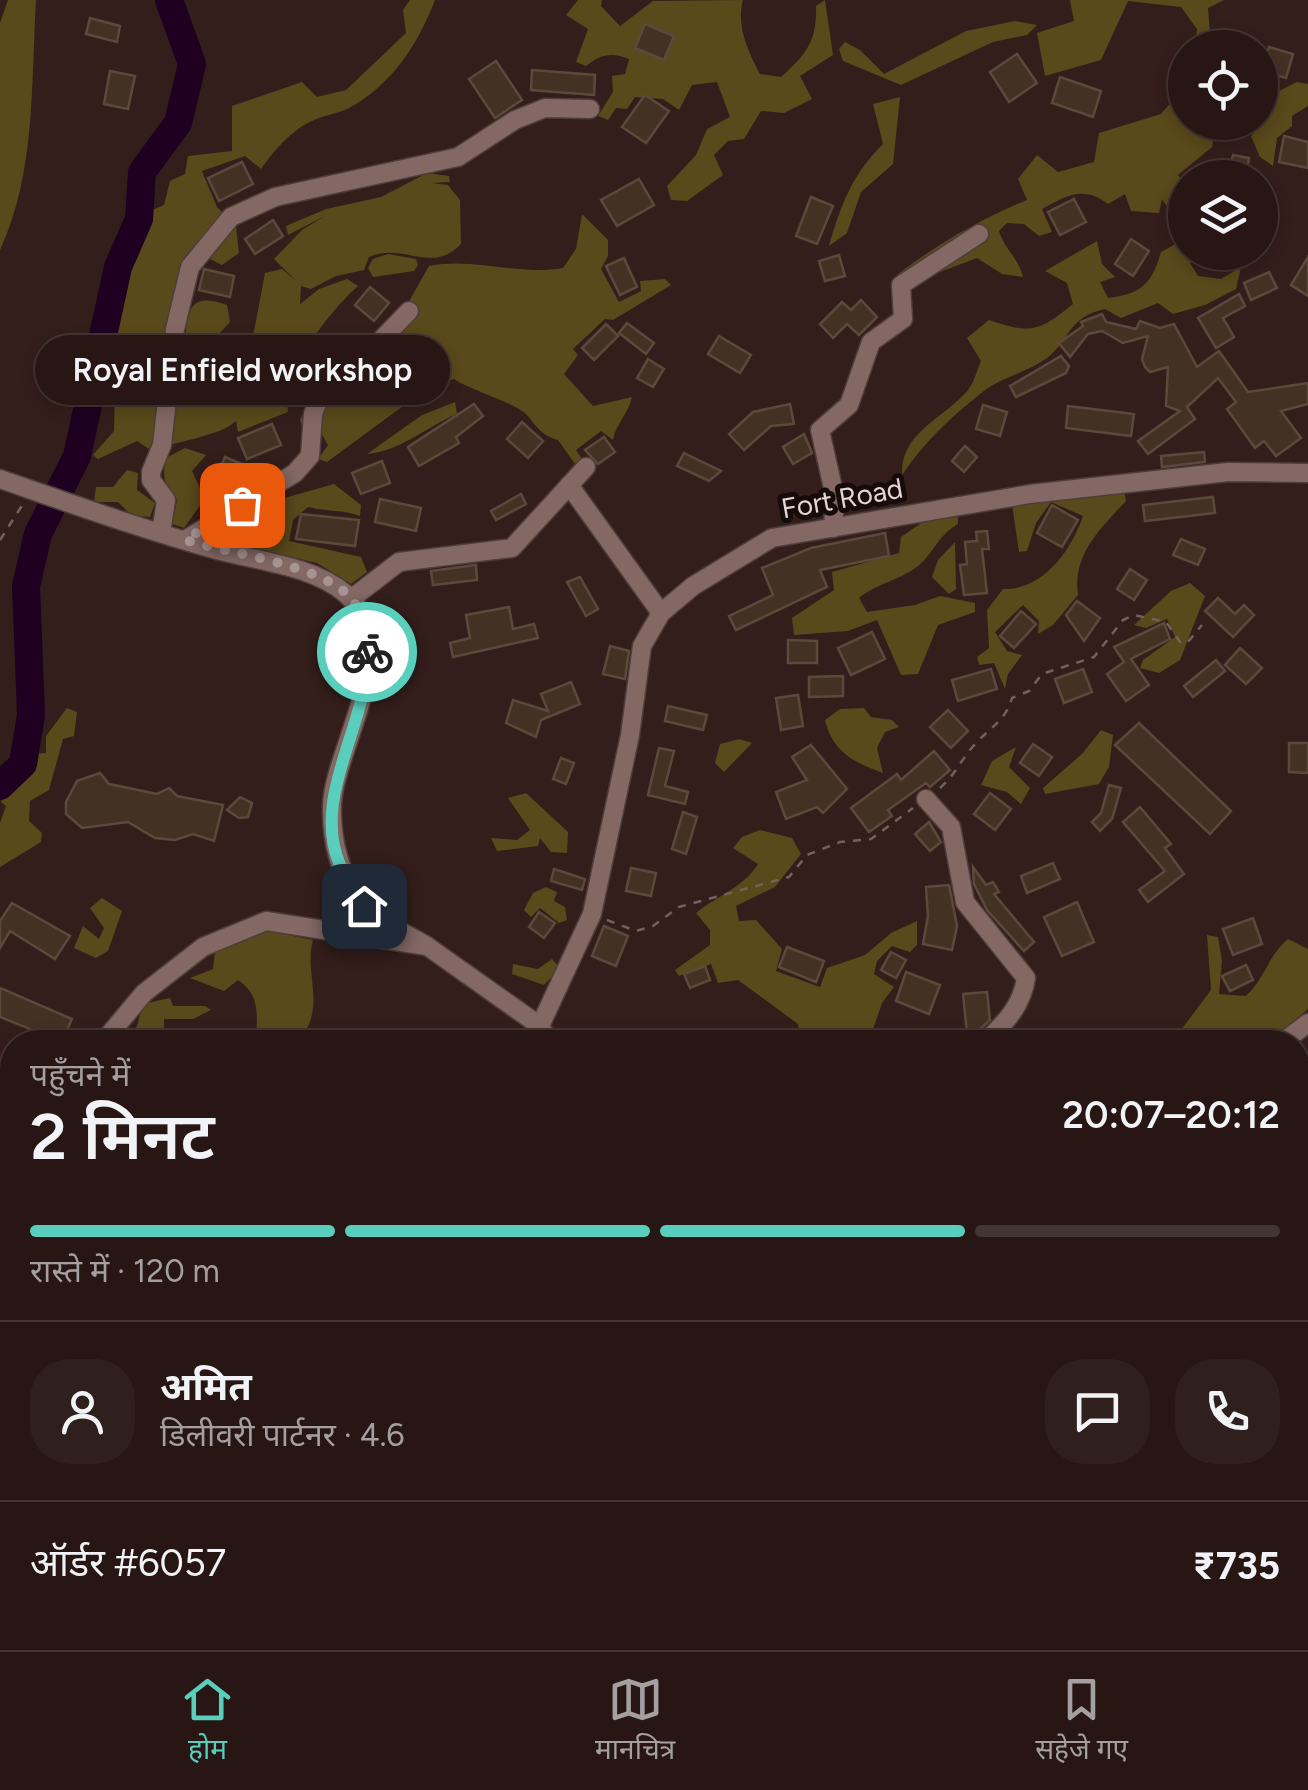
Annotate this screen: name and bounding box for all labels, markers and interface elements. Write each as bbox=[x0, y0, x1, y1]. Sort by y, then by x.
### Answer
map controls bbox=[1168, 30, 1278, 270]
button: locate bbox=[1168, 30, 1278, 140]
button: layers bbox=[1168, 160, 1278, 270]
callout: Royal Enfield workshop bbox=[34, 335, 450, 405]
text: Royal Enfield workshop bbox=[73, 351, 412, 389]
pin bbox=[200, 463, 285, 548]
street label: Fort Road bbox=[779, 471, 905, 525]
icon: bag bbox=[215, 478, 270, 533]
courier bbox=[317, 602, 417, 702]
icon: bike bbox=[340, 625, 395, 680]
pin bbox=[322, 864, 407, 949]
icon: home bbox=[337, 879, 392, 934]
text: पहुँचने में bbox=[30, 1056, 130, 1094]
text: 20:07–20:12 bbox=[1062, 1092, 1280, 1138]
text: 2 मिनट bbox=[30, 1097, 215, 1175]
text: रास्ते में · 120 m bbox=[30, 1252, 220, 1290]
button: person bbox=[30, 1359, 135, 1464]
button: chat bbox=[1045, 1359, 1150, 1464]
button: phone bbox=[1175, 1359, 1280, 1464]
text: अमित bbox=[160, 1364, 252, 1410]
text: डिलीवरी पार्टनर · 4.6 bbox=[160, 1416, 404, 1454]
text: ऑर्डर #6057 bbox=[30, 1540, 226, 1586]
text: ₹735 bbox=[1193, 1543, 1280, 1589]
tab: होम bbox=[180, 1672, 235, 1770]
tab: मानचित्र bbox=[595, 1672, 675, 1770]
tab: सहेजे गए bbox=[1035, 1672, 1128, 1770]

